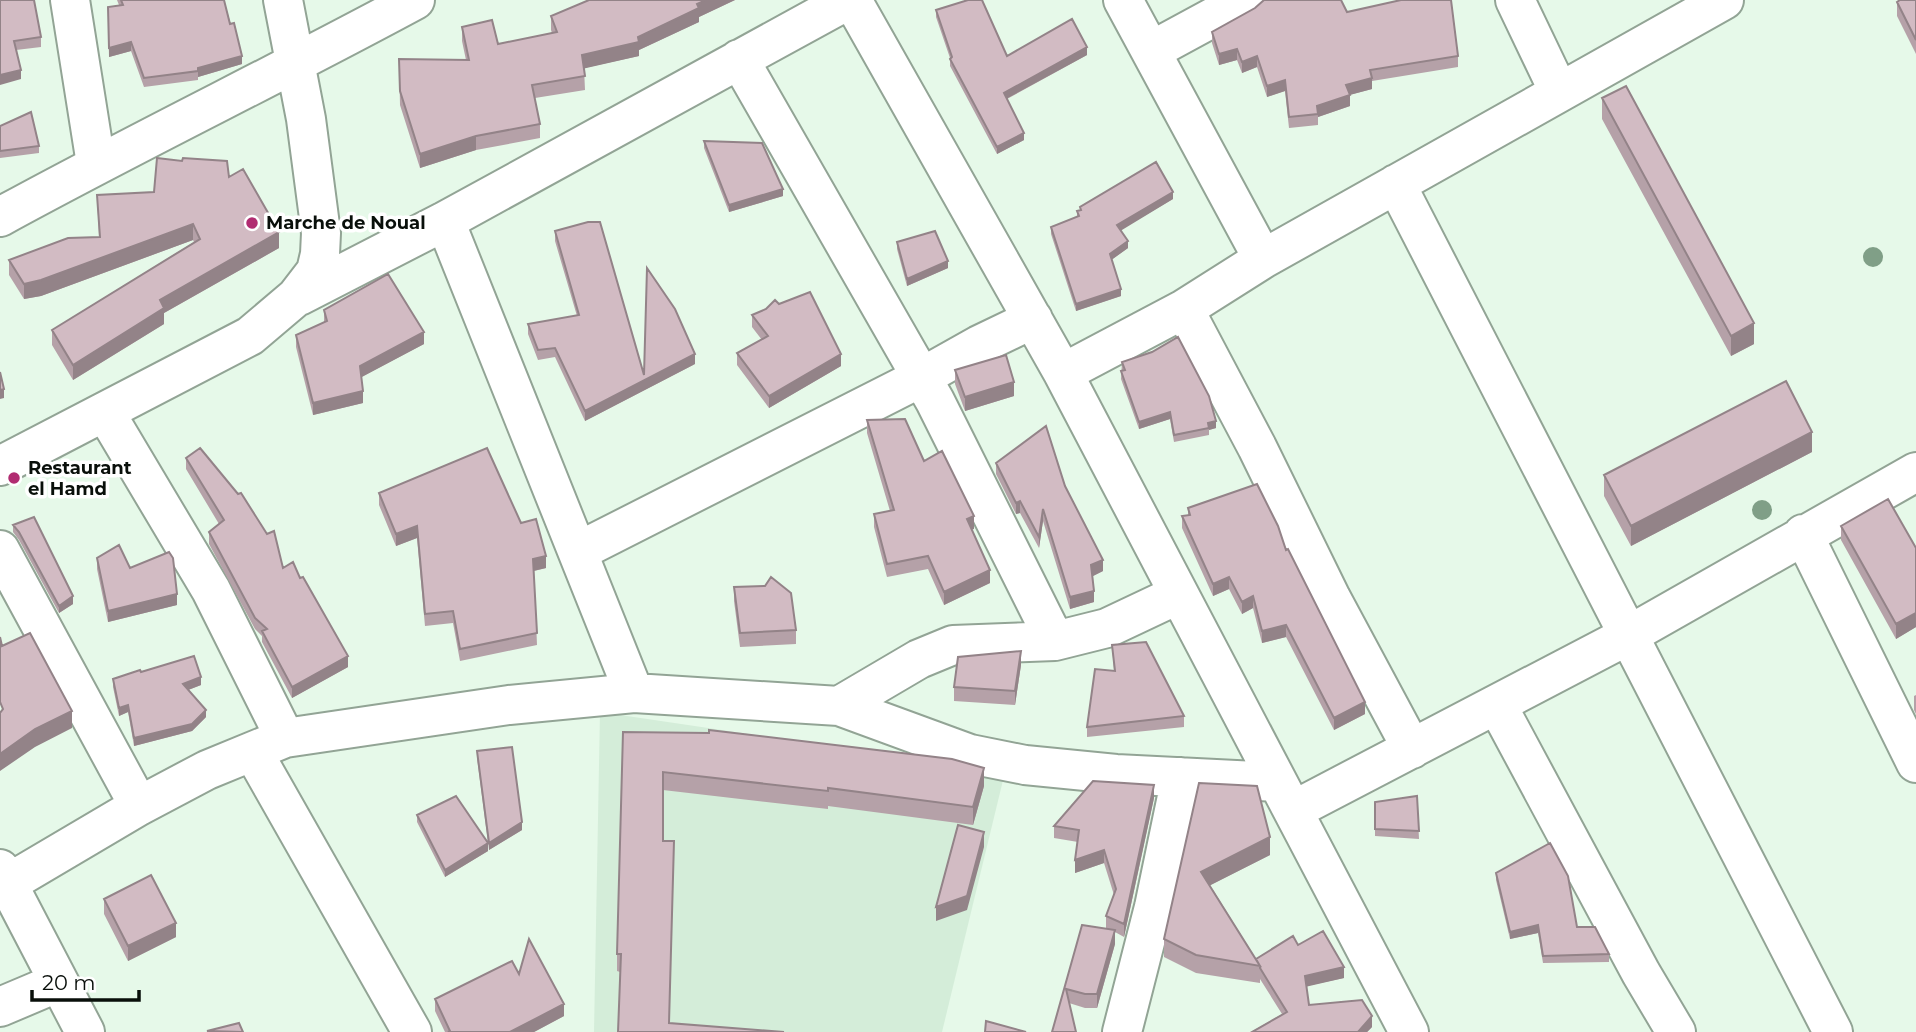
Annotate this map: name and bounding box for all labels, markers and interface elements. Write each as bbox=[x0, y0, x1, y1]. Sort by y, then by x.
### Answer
place label: Marche de Noual bbox=[266, 212, 426, 234]
marker: Marche de Noual bbox=[244, 215, 260, 231]
place label: Restaurant el Hamd bbox=[28, 457, 132, 500]
marker: Restaurant el Hamd bbox=[6, 470, 22, 486]
scale bar bbox=[32, 958, 138, 1002]
text: 20 m bbox=[42, 970, 96, 995]

